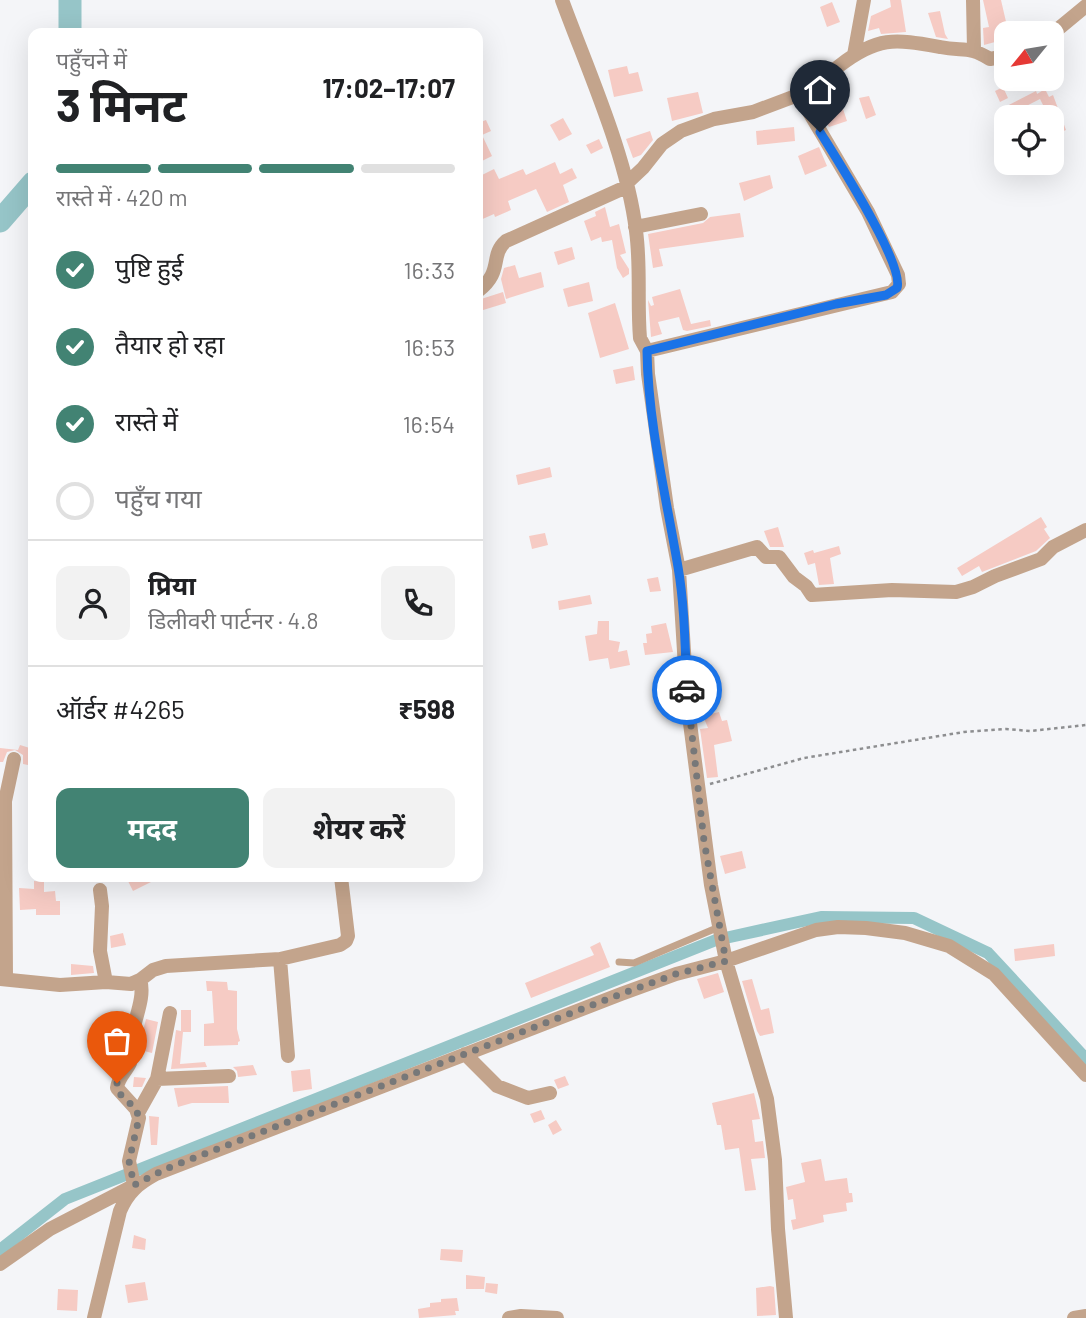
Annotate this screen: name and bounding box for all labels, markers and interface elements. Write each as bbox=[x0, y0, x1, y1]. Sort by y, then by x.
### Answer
north arrow bbox=[994, 21, 1064, 91]
map controls bbox=[994, 21, 1064, 175]
text: पहुँचने में bbox=[56, 46, 127, 74]
pin bbox=[790, 60, 850, 132]
icon: home bbox=[801, 71, 839, 109]
text: 17:02–17:07 bbox=[322, 72, 455, 103]
text: 3 मिनट bbox=[56, 76, 187, 131]
button: locate bbox=[994, 105, 1064, 175]
text: रास्ते में · 420 m bbox=[56, 183, 187, 211]
icon: check bbox=[56, 251, 94, 289]
text: पुष्टि हुई bbox=[115, 251, 183, 282]
text: 16:33 bbox=[404, 256, 455, 284]
icon: check bbox=[56, 328, 94, 366]
text: तैयार हो रहा bbox=[115, 328, 224, 359]
text: 16:53 bbox=[404, 333, 455, 361]
icon: check bbox=[56, 405, 94, 443]
text: रास्ते में bbox=[115, 405, 178, 436]
text: 16:54 bbox=[403, 410, 455, 438]
text: पहुँच गया bbox=[115, 482, 202, 513]
button: person bbox=[56, 566, 130, 640]
button: phone bbox=[381, 566, 455, 640]
text: प्रिया bbox=[148, 569, 196, 600]
text: डिलीवरी पार्टनर · 4.8 bbox=[148, 606, 318, 634]
courier bbox=[652, 655, 722, 725]
icon: car bbox=[668, 671, 706, 709]
text: ऑर्डर #4265 bbox=[56, 693, 185, 724]
text: ₹598 bbox=[398, 693, 455, 724]
button: मदद bbox=[56, 788, 249, 868]
button: शेयर करें bbox=[263, 788, 455, 868]
pin bbox=[87, 1011, 147, 1083]
icon: bag bbox=[98, 1022, 136, 1060]

